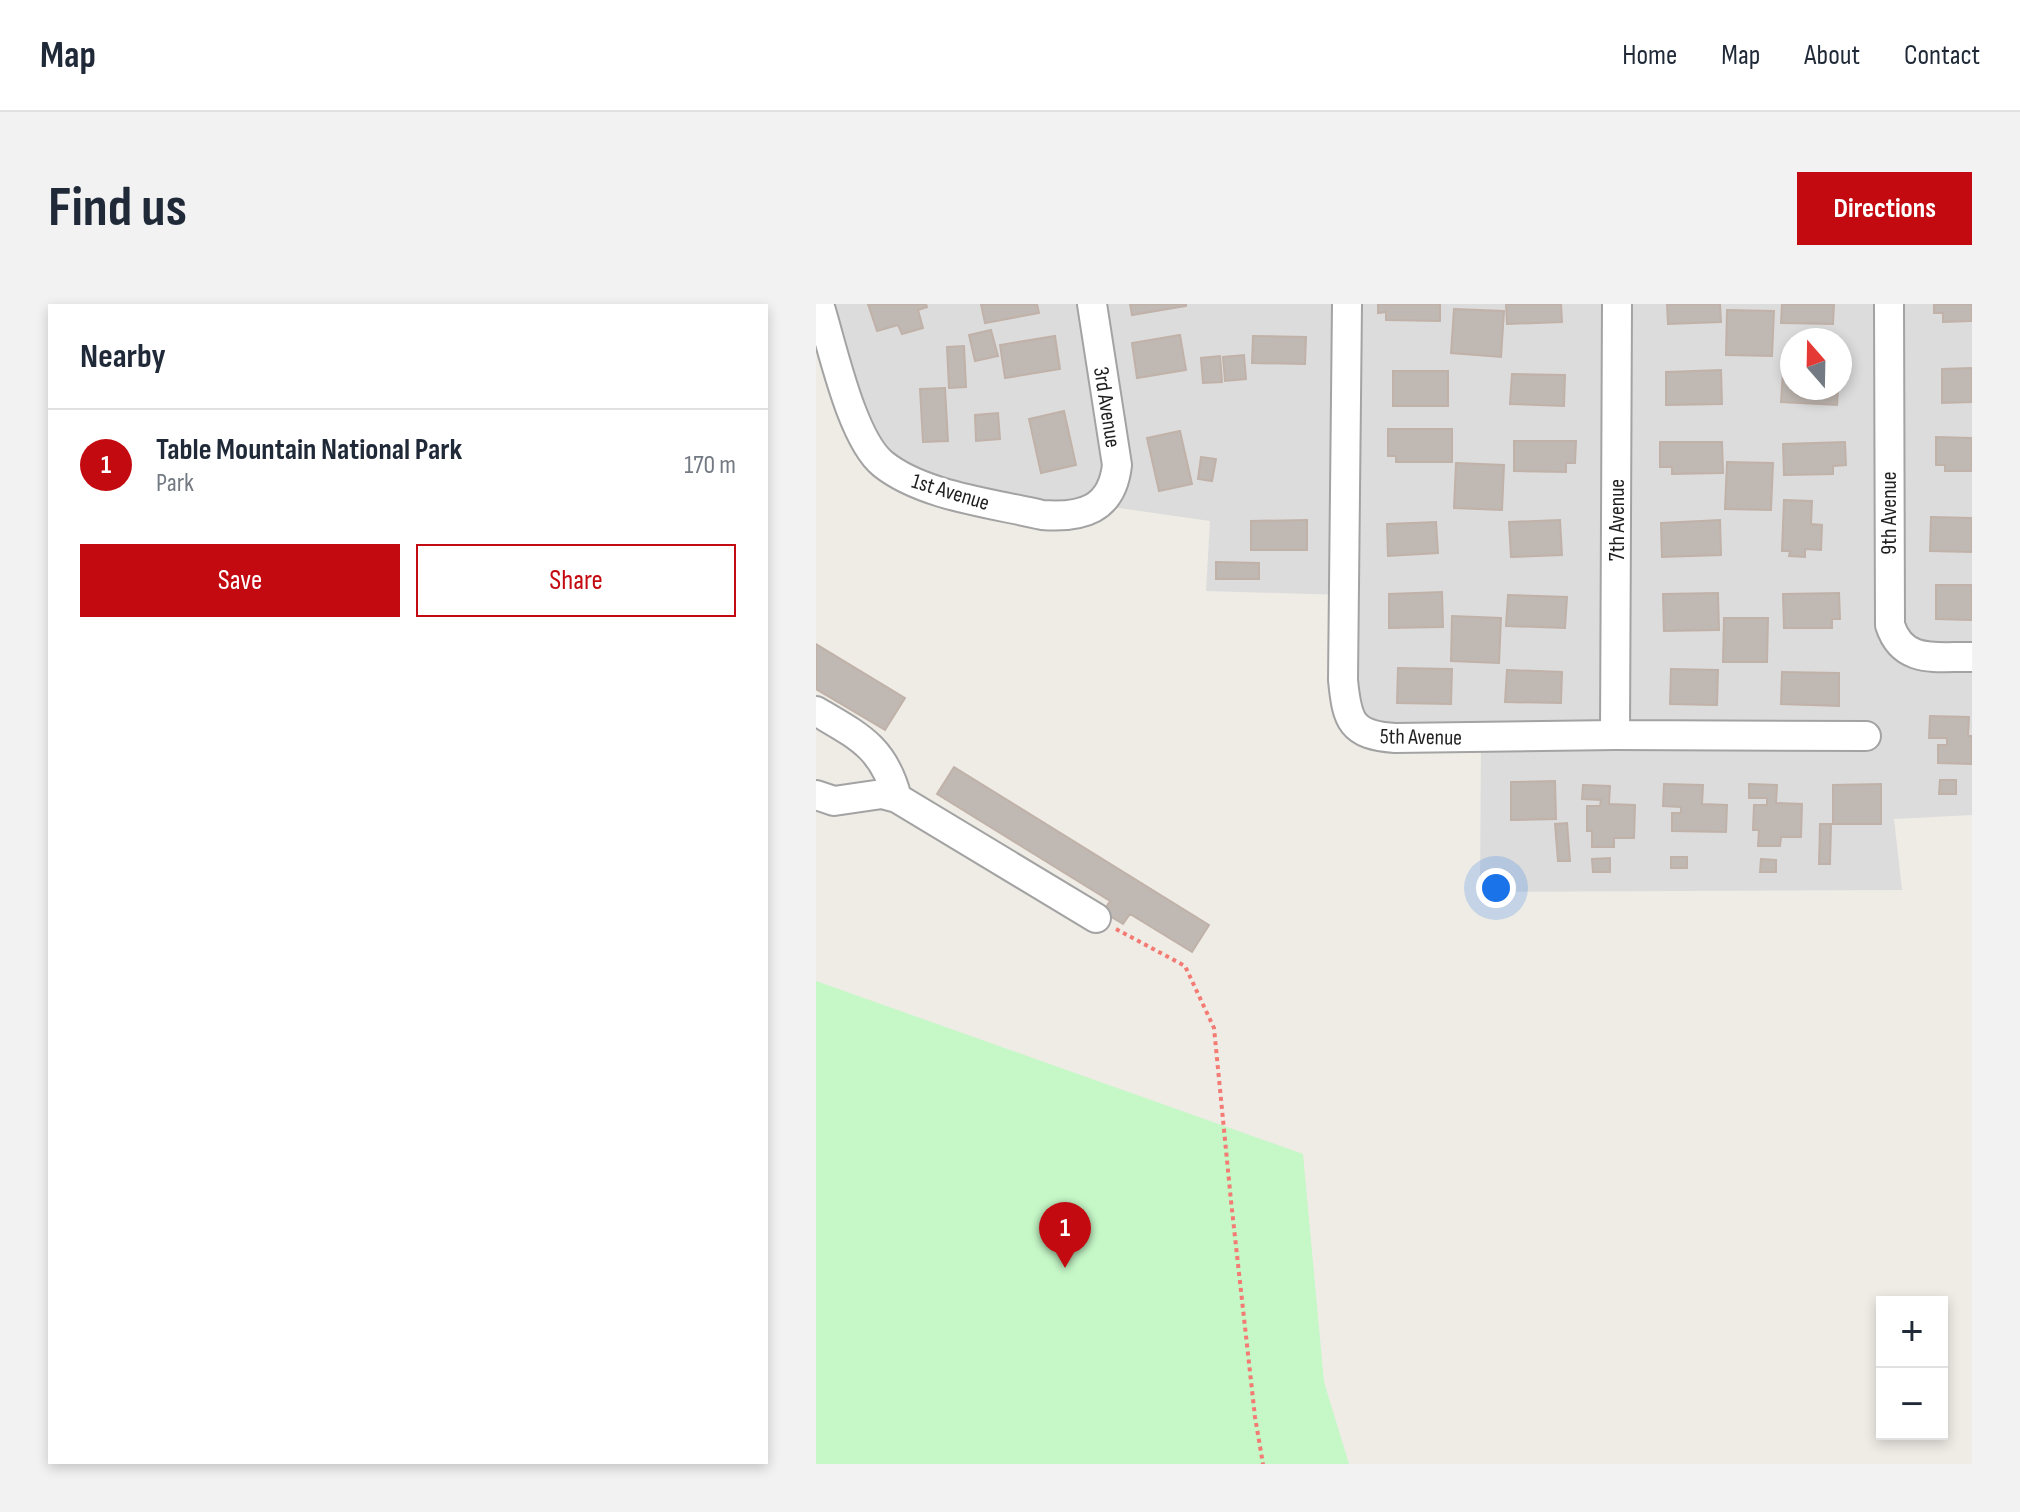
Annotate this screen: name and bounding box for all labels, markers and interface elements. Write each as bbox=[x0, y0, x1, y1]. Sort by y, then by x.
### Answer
text: Map bbox=[40, 33, 96, 78]
text: Home bbox=[1622, 39, 1677, 72]
text: Map bbox=[1721, 39, 1760, 72]
text: About bbox=[1804, 39, 1860, 72]
text: Contact bbox=[1904, 39, 1980, 72]
button: Directions bbox=[1797, 172, 1972, 245]
text: Find us bbox=[48, 175, 187, 242]
north arrow bbox=[1780, 328, 1852, 400]
text: Nearby bbox=[80, 336, 166, 377]
street label: 3rd Avenue bbox=[1087, 365, 1126, 450]
text: Table Mountain National Park bbox=[156, 432, 462, 468]
text: 1 bbox=[101, 450, 111, 481]
text: 170 m bbox=[684, 450, 736, 481]
text: Park bbox=[156, 468, 194, 499]
street label: 1st Avenue bbox=[909, 468, 993, 517]
street label: 9th Avenue bbox=[1876, 471, 1903, 555]
street label: 7th Avenue bbox=[1604, 479, 1631, 561]
button: Save bbox=[80, 544, 400, 617]
button: Share bbox=[416, 544, 736, 617]
street label: 5th Avenue bbox=[1380, 723, 1462, 752]
your location bbox=[1476, 868, 1516, 908]
pin: 1 bbox=[1039, 1202, 1091, 1268]
map controls bbox=[1876, 1296, 1948, 1440]
button: + bbox=[1876, 1296, 1948, 1368]
button: − bbox=[1876, 1368, 1948, 1440]

